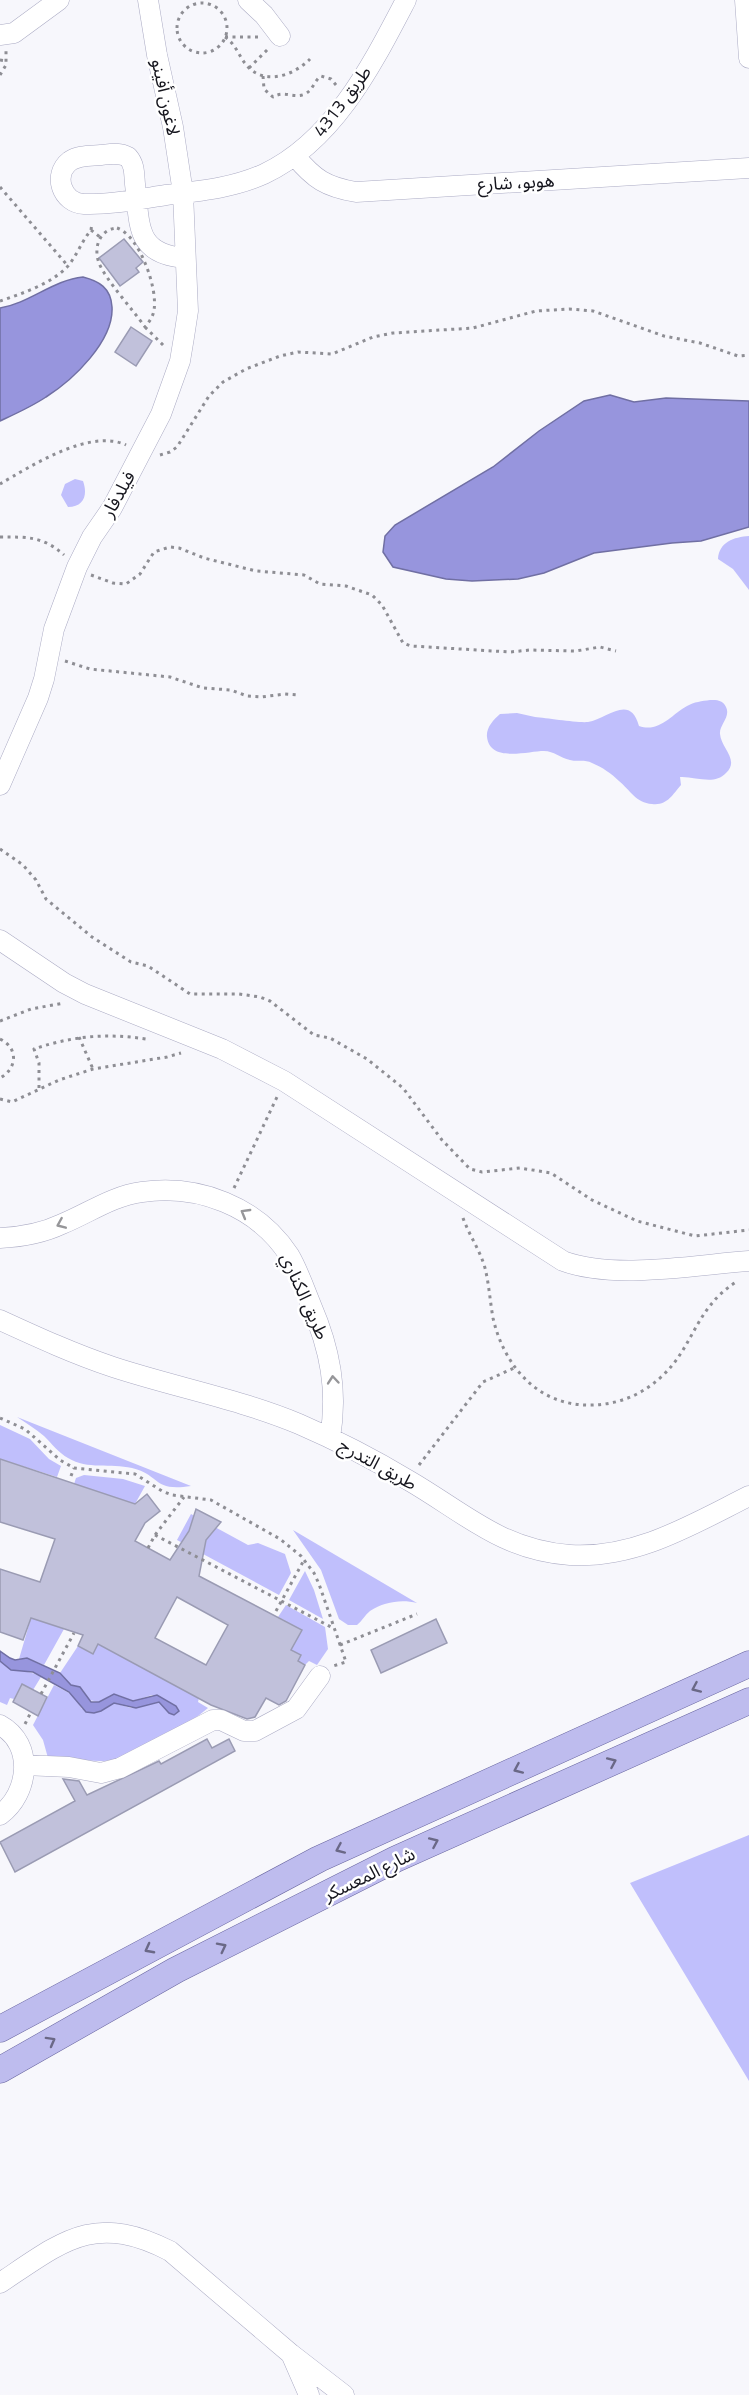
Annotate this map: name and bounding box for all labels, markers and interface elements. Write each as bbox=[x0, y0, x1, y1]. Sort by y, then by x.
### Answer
street label: لاغون أفينو bbox=[145, 56, 187, 138]
street label: طريق 4313 bbox=[306, 60, 378, 142]
street label: هوبو، شارع bbox=[477, 167, 555, 198]
street label: فيلدفار bbox=[94, 466, 142, 523]
one-way arrow bbox=[241, 1208, 251, 1220]
one-way arrow bbox=[56, 1217, 67, 1229]
street label: طريق الكناري bbox=[274, 1248, 336, 1344]
one-way arrow bbox=[327, 1375, 340, 1384]
street label: طريق التدرج bbox=[334, 1431, 422, 1497]
one-way arrow bbox=[691, 1681, 702, 1693]
one-way arrow bbox=[606, 1757, 617, 1769]
one-way arrow bbox=[513, 1761, 524, 1773]
one-way arrow bbox=[428, 1837, 439, 1849]
street label: شارع المعسكر bbox=[318, 1840, 420, 1909]
one-way arrow bbox=[336, 1842, 347, 1854]
one-way arrow bbox=[144, 1942, 155, 1954]
one-way arrow bbox=[216, 1943, 227, 1955]
one-way arrow bbox=[45, 2037, 55, 2048]

